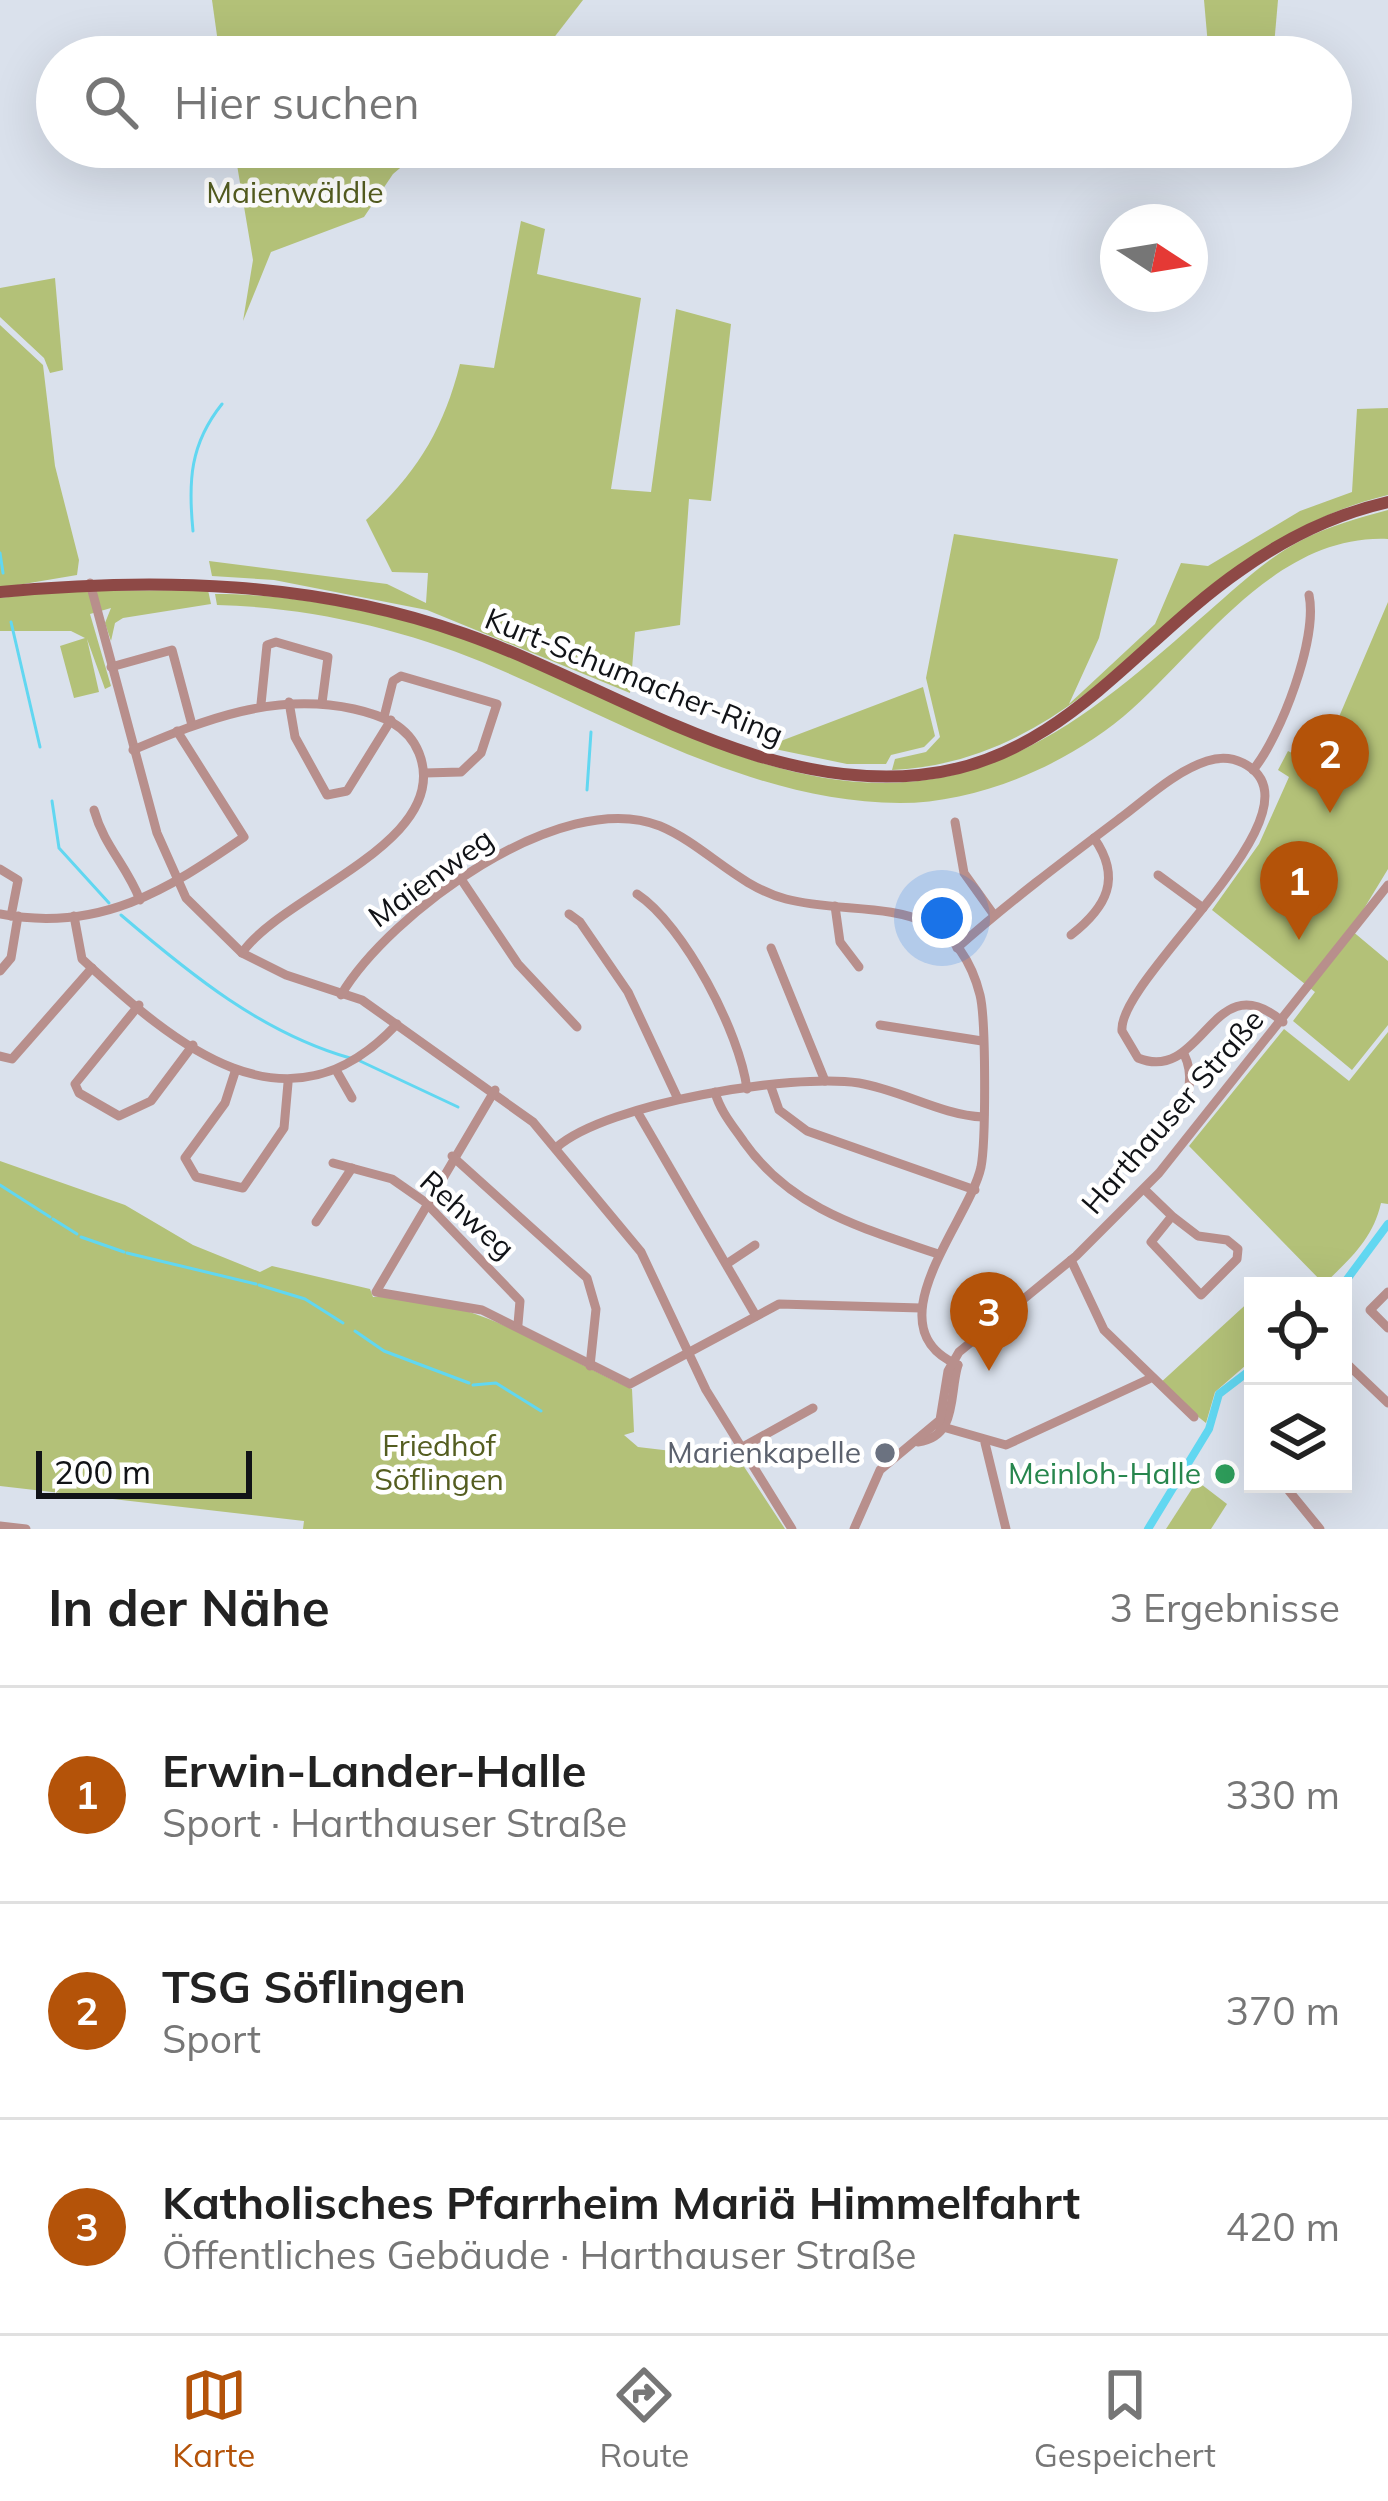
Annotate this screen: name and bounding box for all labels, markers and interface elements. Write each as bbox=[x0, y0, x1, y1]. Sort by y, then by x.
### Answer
search box bbox=[36, 36, 1352, 168]
icon: search bbox=[78, 69, 144, 135]
text: Hier suchen bbox=[174, 74, 420, 130]
park label: Maienwäldle bbox=[206, 173, 384, 211]
north arrow bbox=[1100, 204, 1208, 312]
street label: Kurt-Schumacher-Ring bbox=[480, 599, 789, 753]
pin: 2 bbox=[1291, 714, 1369, 813]
street label: Maienweg bbox=[361, 819, 500, 935]
pin: 1 bbox=[1260, 841, 1338, 940]
your location bbox=[912, 888, 972, 948]
street label: Harthauser Straße bbox=[1073, 1001, 1272, 1222]
street label: Rehweg bbox=[412, 1162, 523, 1267]
pin: 3 bbox=[950, 1272, 1028, 1371]
map controls bbox=[1244, 1277, 1352, 1493]
button: locate bbox=[1244, 1277, 1352, 1385]
button: layers bbox=[1244, 1385, 1352, 1493]
park label: Friedhof Söflingen bbox=[374, 1426, 504, 1498]
place label: Marienkapelle bbox=[667, 1433, 861, 1471]
marker: Marienkapelle bbox=[872, 1440, 898, 1466]
scale bar bbox=[36, 1445, 252, 1498]
text: 200 m bbox=[54, 1451, 151, 1492]
place label: Meinloh-Halle bbox=[1008, 1454, 1201, 1492]
marker: Meinloh-Halle bbox=[1212, 1461, 1238, 1487]
text: In der Nähe bbox=[48, 1575, 330, 1639]
text: 3 Ergebnisse bbox=[1109, 1583, 1340, 1632]
text: Erwin-Lander-Halle bbox=[162, 1742, 586, 1798]
text: 1 bbox=[75, 1770, 99, 1819]
text: 330 m bbox=[1225, 1770, 1340, 1819]
text: Sport · Harthauser Straße bbox=[162, 1798, 627, 1847]
text: TSG Söflingen bbox=[162, 1958, 466, 2014]
text: 2 bbox=[75, 1986, 99, 2035]
text: 370 m bbox=[1225, 1986, 1340, 2035]
text: Sport bbox=[162, 2014, 261, 2063]
text: Katholisches Pfarrheim Mariä Himmelfahrt bbox=[162, 2174, 1080, 2230]
text: 3 bbox=[75, 2202, 99, 2251]
text: 420 m bbox=[1225, 2202, 1340, 2251]
text: Öffentliches Gebäude · Harthauser Straße bbox=[162, 2230, 916, 2279]
tab: Karte bbox=[172, 2362, 255, 2475]
tab: Route bbox=[600, 2362, 689, 2475]
tab: Gespeichert bbox=[1034, 2362, 1216, 2475]

